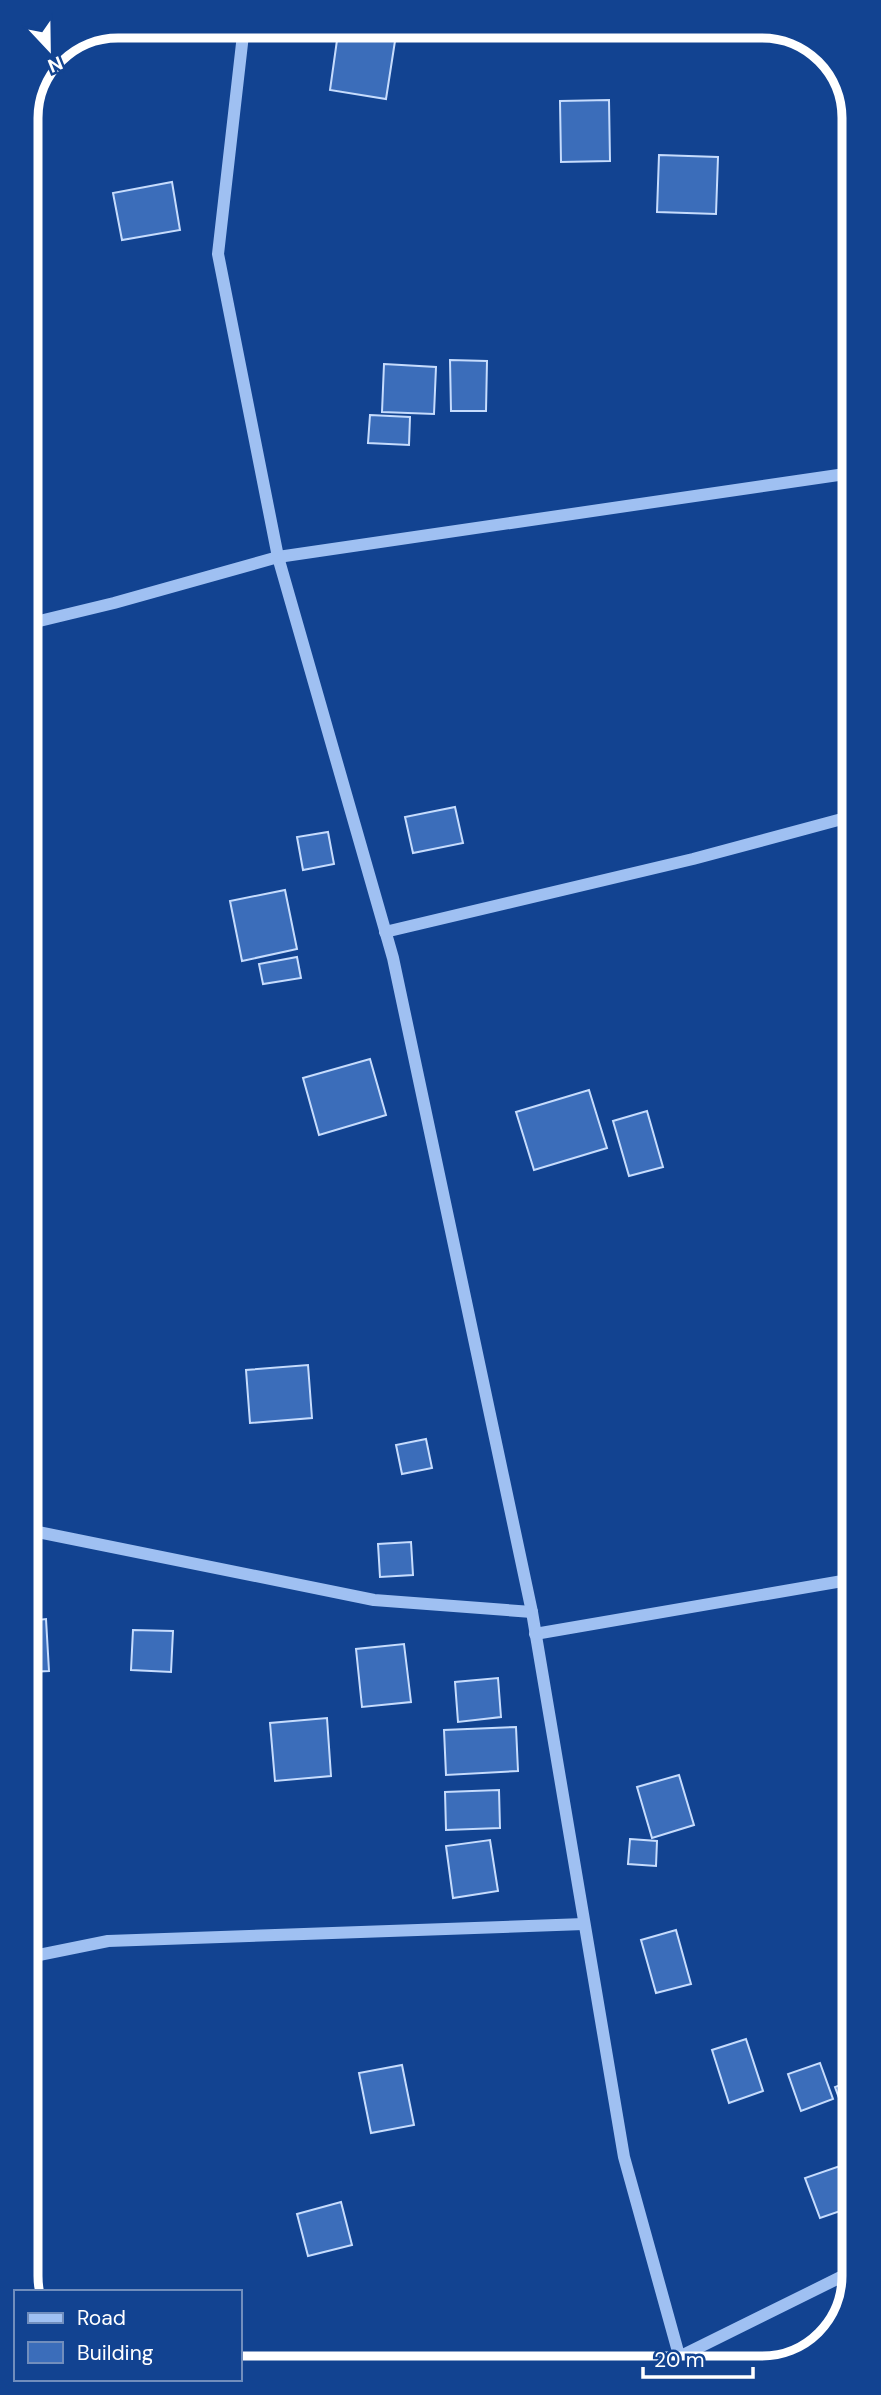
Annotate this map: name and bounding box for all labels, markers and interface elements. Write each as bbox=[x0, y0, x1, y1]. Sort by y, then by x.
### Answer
north arrow bbox=[14, 14, 84, 84]
text: N bbox=[44, 50, 66, 78]
legend bbox=[14, 2290, 242, 2381]
text: Road bbox=[77, 2304, 126, 2332]
scale bar bbox=[643, 2336, 753, 2380]
text: Building bbox=[77, 2339, 154, 2367]
text: 20 m bbox=[654, 2346, 705, 2374]

